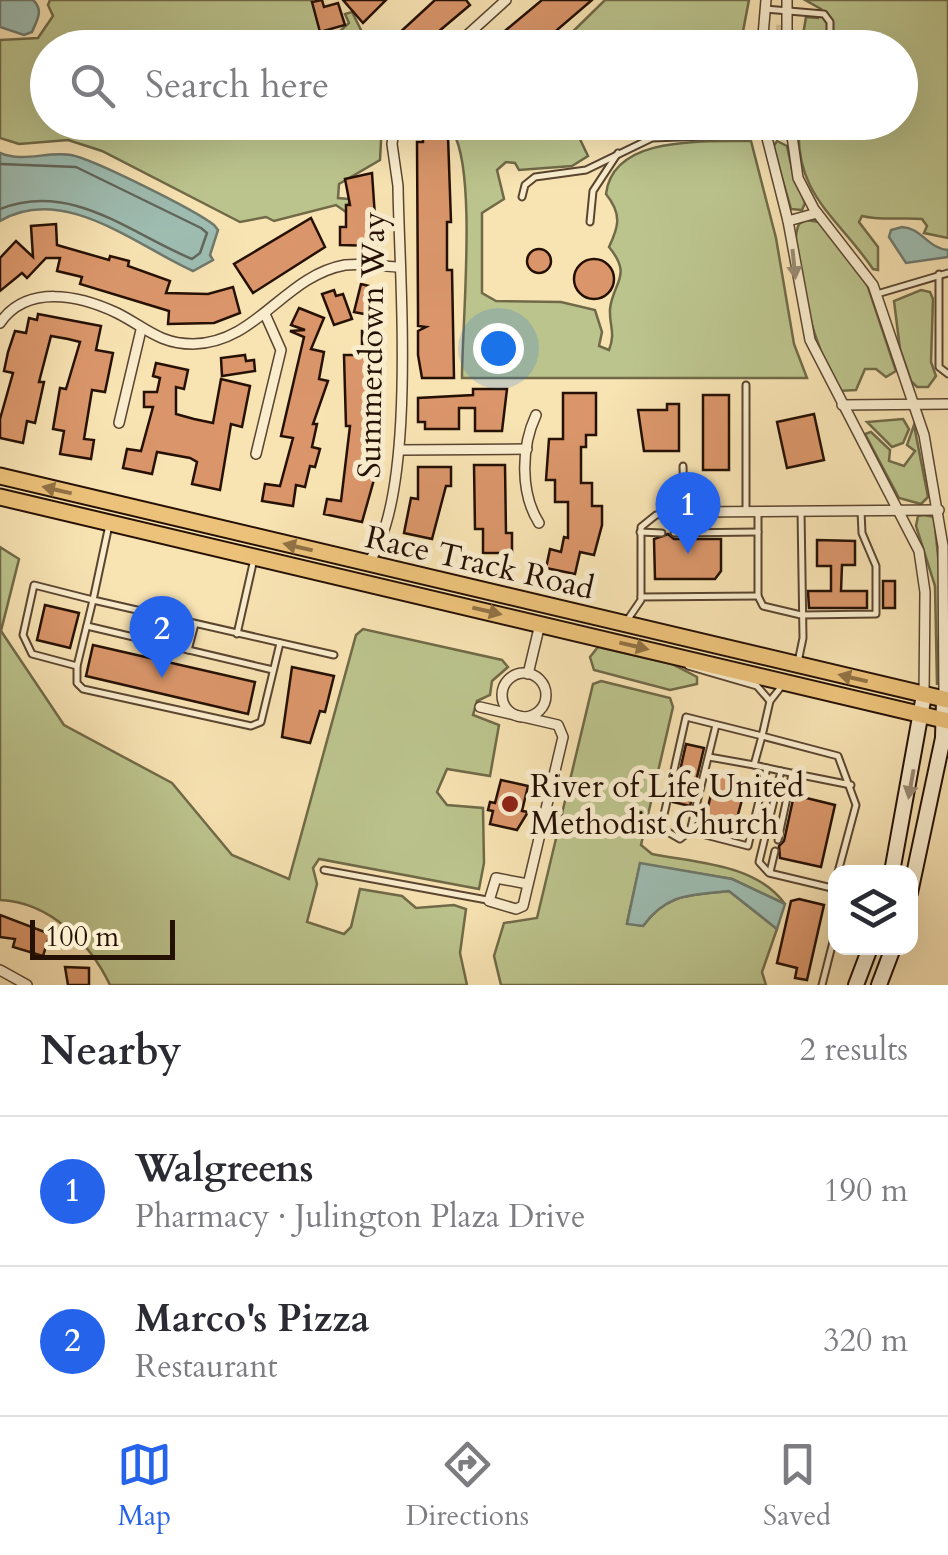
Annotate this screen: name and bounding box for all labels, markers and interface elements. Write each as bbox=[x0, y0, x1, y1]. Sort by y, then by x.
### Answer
search box bbox=[30, 30, 918, 140]
icon: search bbox=[65, 58, 120, 113]
text: Search here bbox=[145, 59, 329, 111]
street label: Summerdown Way bbox=[348, 211, 396, 479]
one-way arrow bbox=[786, 248, 802, 280]
your location bbox=[473, 323, 524, 374]
pin: 1 bbox=[656, 472, 720, 554]
one-way arrow bbox=[41, 482, 72, 497]
street label: Race Track Road bbox=[361, 515, 598, 611]
one-way arrow bbox=[282, 539, 313, 554]
pin: 2 bbox=[130, 596, 194, 678]
one-way arrow bbox=[472, 604, 503, 619]
one-way arrow bbox=[619, 639, 650, 654]
one-way arrow bbox=[837, 670, 868, 685]
place label: River of Life United Methodist Church bbox=[530, 765, 804, 846]
one-way arrow bbox=[903, 769, 918, 800]
marker: River of Life United Methodist Church bbox=[499, 793, 521, 815]
map controls bbox=[828, 865, 918, 955]
button: layers bbox=[828, 865, 918, 955]
scale bar bbox=[30, 915, 175, 960]
text: 100 m bbox=[45, 918, 119, 956]
text: Nearby bbox=[40, 1022, 182, 1079]
text: 2 results bbox=[800, 1028, 908, 1072]
text: Walgreens bbox=[135, 1143, 314, 1195]
text: 1 bbox=[64, 1169, 81, 1213]
text: 190 m bbox=[823, 1169, 908, 1213]
text: Pharmacy · Julington Plaza Drive bbox=[135, 1195, 586, 1239]
text: Marco's Pizza bbox=[135, 1293, 370, 1345]
text: 2 bbox=[64, 1319, 81, 1363]
text: 320 m bbox=[823, 1319, 908, 1363]
text: Restaurant bbox=[135, 1345, 278, 1389]
tab: Map bbox=[117, 1437, 172, 1535]
tab: Directions bbox=[406, 1437, 529, 1535]
tab: Saved bbox=[763, 1437, 831, 1535]

